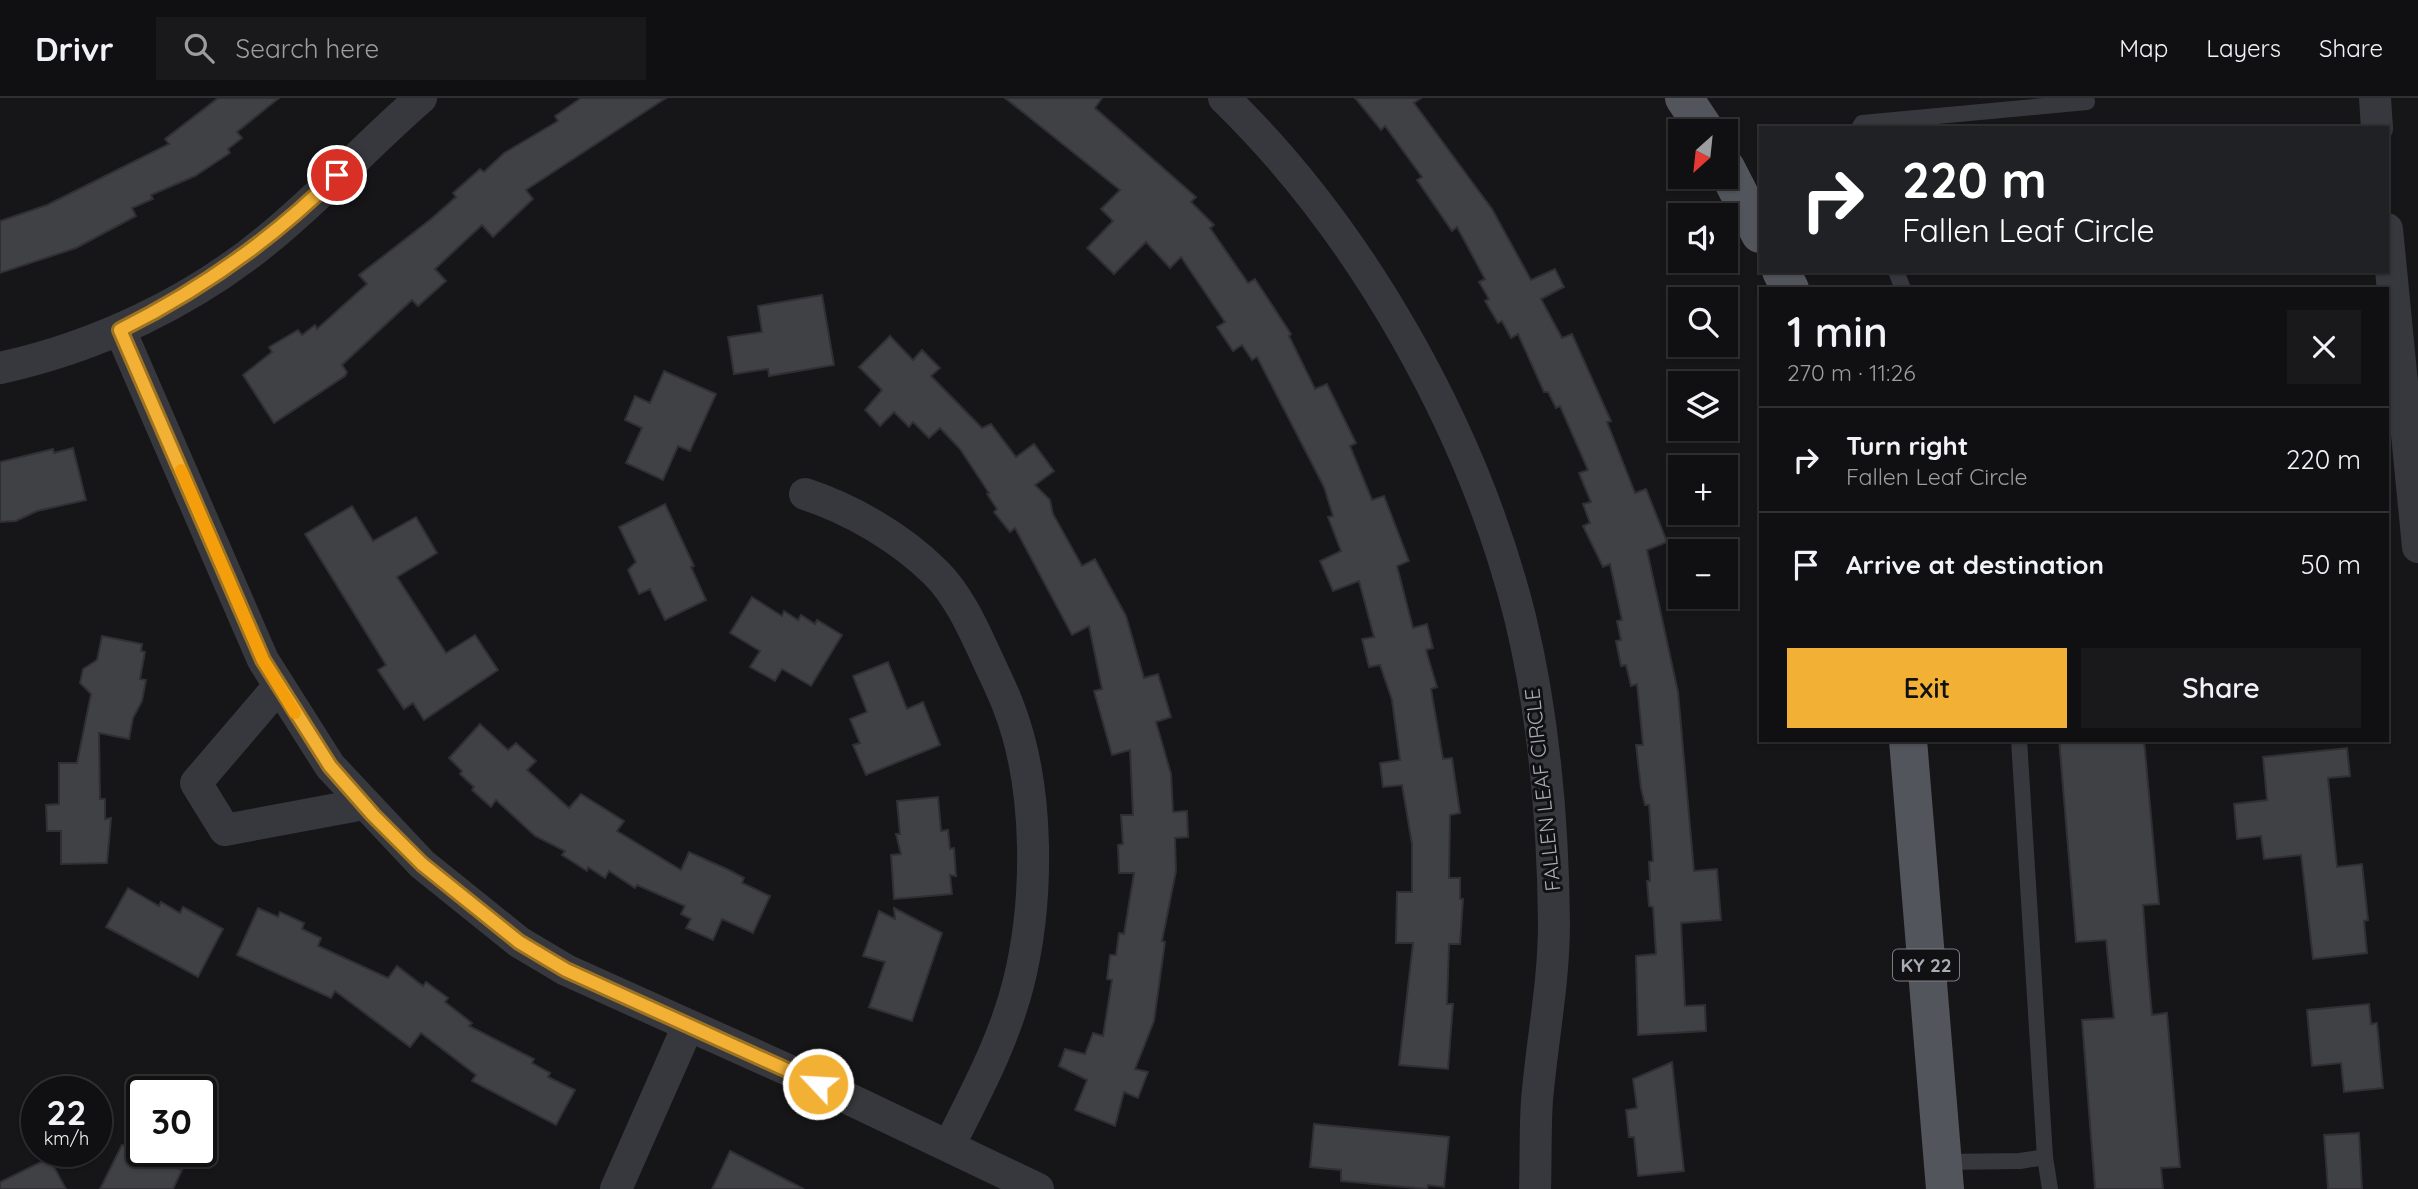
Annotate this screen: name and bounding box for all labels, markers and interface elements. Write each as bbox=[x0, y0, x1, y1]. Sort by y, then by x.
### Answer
search box bbox=[156, 17, 646, 80]
text: Drivr bbox=[35, 28, 114, 69]
icon: search bbox=[180, 29, 218, 67]
text: Search here bbox=[236, 32, 379, 65]
text: Map bbox=[2119, 33, 2168, 63]
text: Layers bbox=[2206, 33, 2281, 63]
text: Share bbox=[2319, 33, 2383, 63]
north arrow bbox=[1668, 119, 1738, 189]
map controls bbox=[1668, 119, 1738, 609]
pin bbox=[307, 145, 367, 205]
text: 220 m bbox=[1902, 149, 2047, 210]
icon: right bbox=[1787, 154, 1878, 245]
icon: arrive bbox=[318, 156, 356, 194]
button: sound bbox=[1668, 203, 1738, 273]
text: Fallen Leaf Circle bbox=[1902, 210, 2155, 250]
button: search bbox=[1668, 287, 1738, 357]
text: 1 min bbox=[1787, 305, 1888, 358]
button: close bbox=[2287, 310, 2361, 384]
text: 270 m · 11:26 bbox=[1787, 358, 1916, 387]
button: layers bbox=[1668, 371, 1738, 441]
text: Turn right bbox=[1846, 429, 1968, 462]
icon: right bbox=[1787, 441, 1825, 479]
text: 220 m bbox=[2286, 443, 2361, 476]
button: + bbox=[1668, 455, 1738, 525]
text: Fallen Leaf Circle bbox=[1846, 462, 2028, 491]
button: − bbox=[1668, 539, 1738, 609]
icon: arrive bbox=[1787, 546, 1825, 584]
text: Arrive at destination bbox=[1846, 548, 2104, 581]
text: 50 m bbox=[2301, 548, 2361, 581]
button: Exit bbox=[1787, 648, 2067, 728]
button: Share bbox=[2081, 648, 2361, 728]
street label: FALLEN LEAF CIRCLE bbox=[1518, 687, 1566, 893]
road number: KY 22 bbox=[1893, 950, 1959, 980]
position arrow bbox=[781, 1047, 855, 1121]
speed limit sign: 30 bbox=[126, 1076, 217, 1167]
text: 22 bbox=[47, 1090, 86, 1134]
text: km/h bbox=[44, 1127, 89, 1150]

